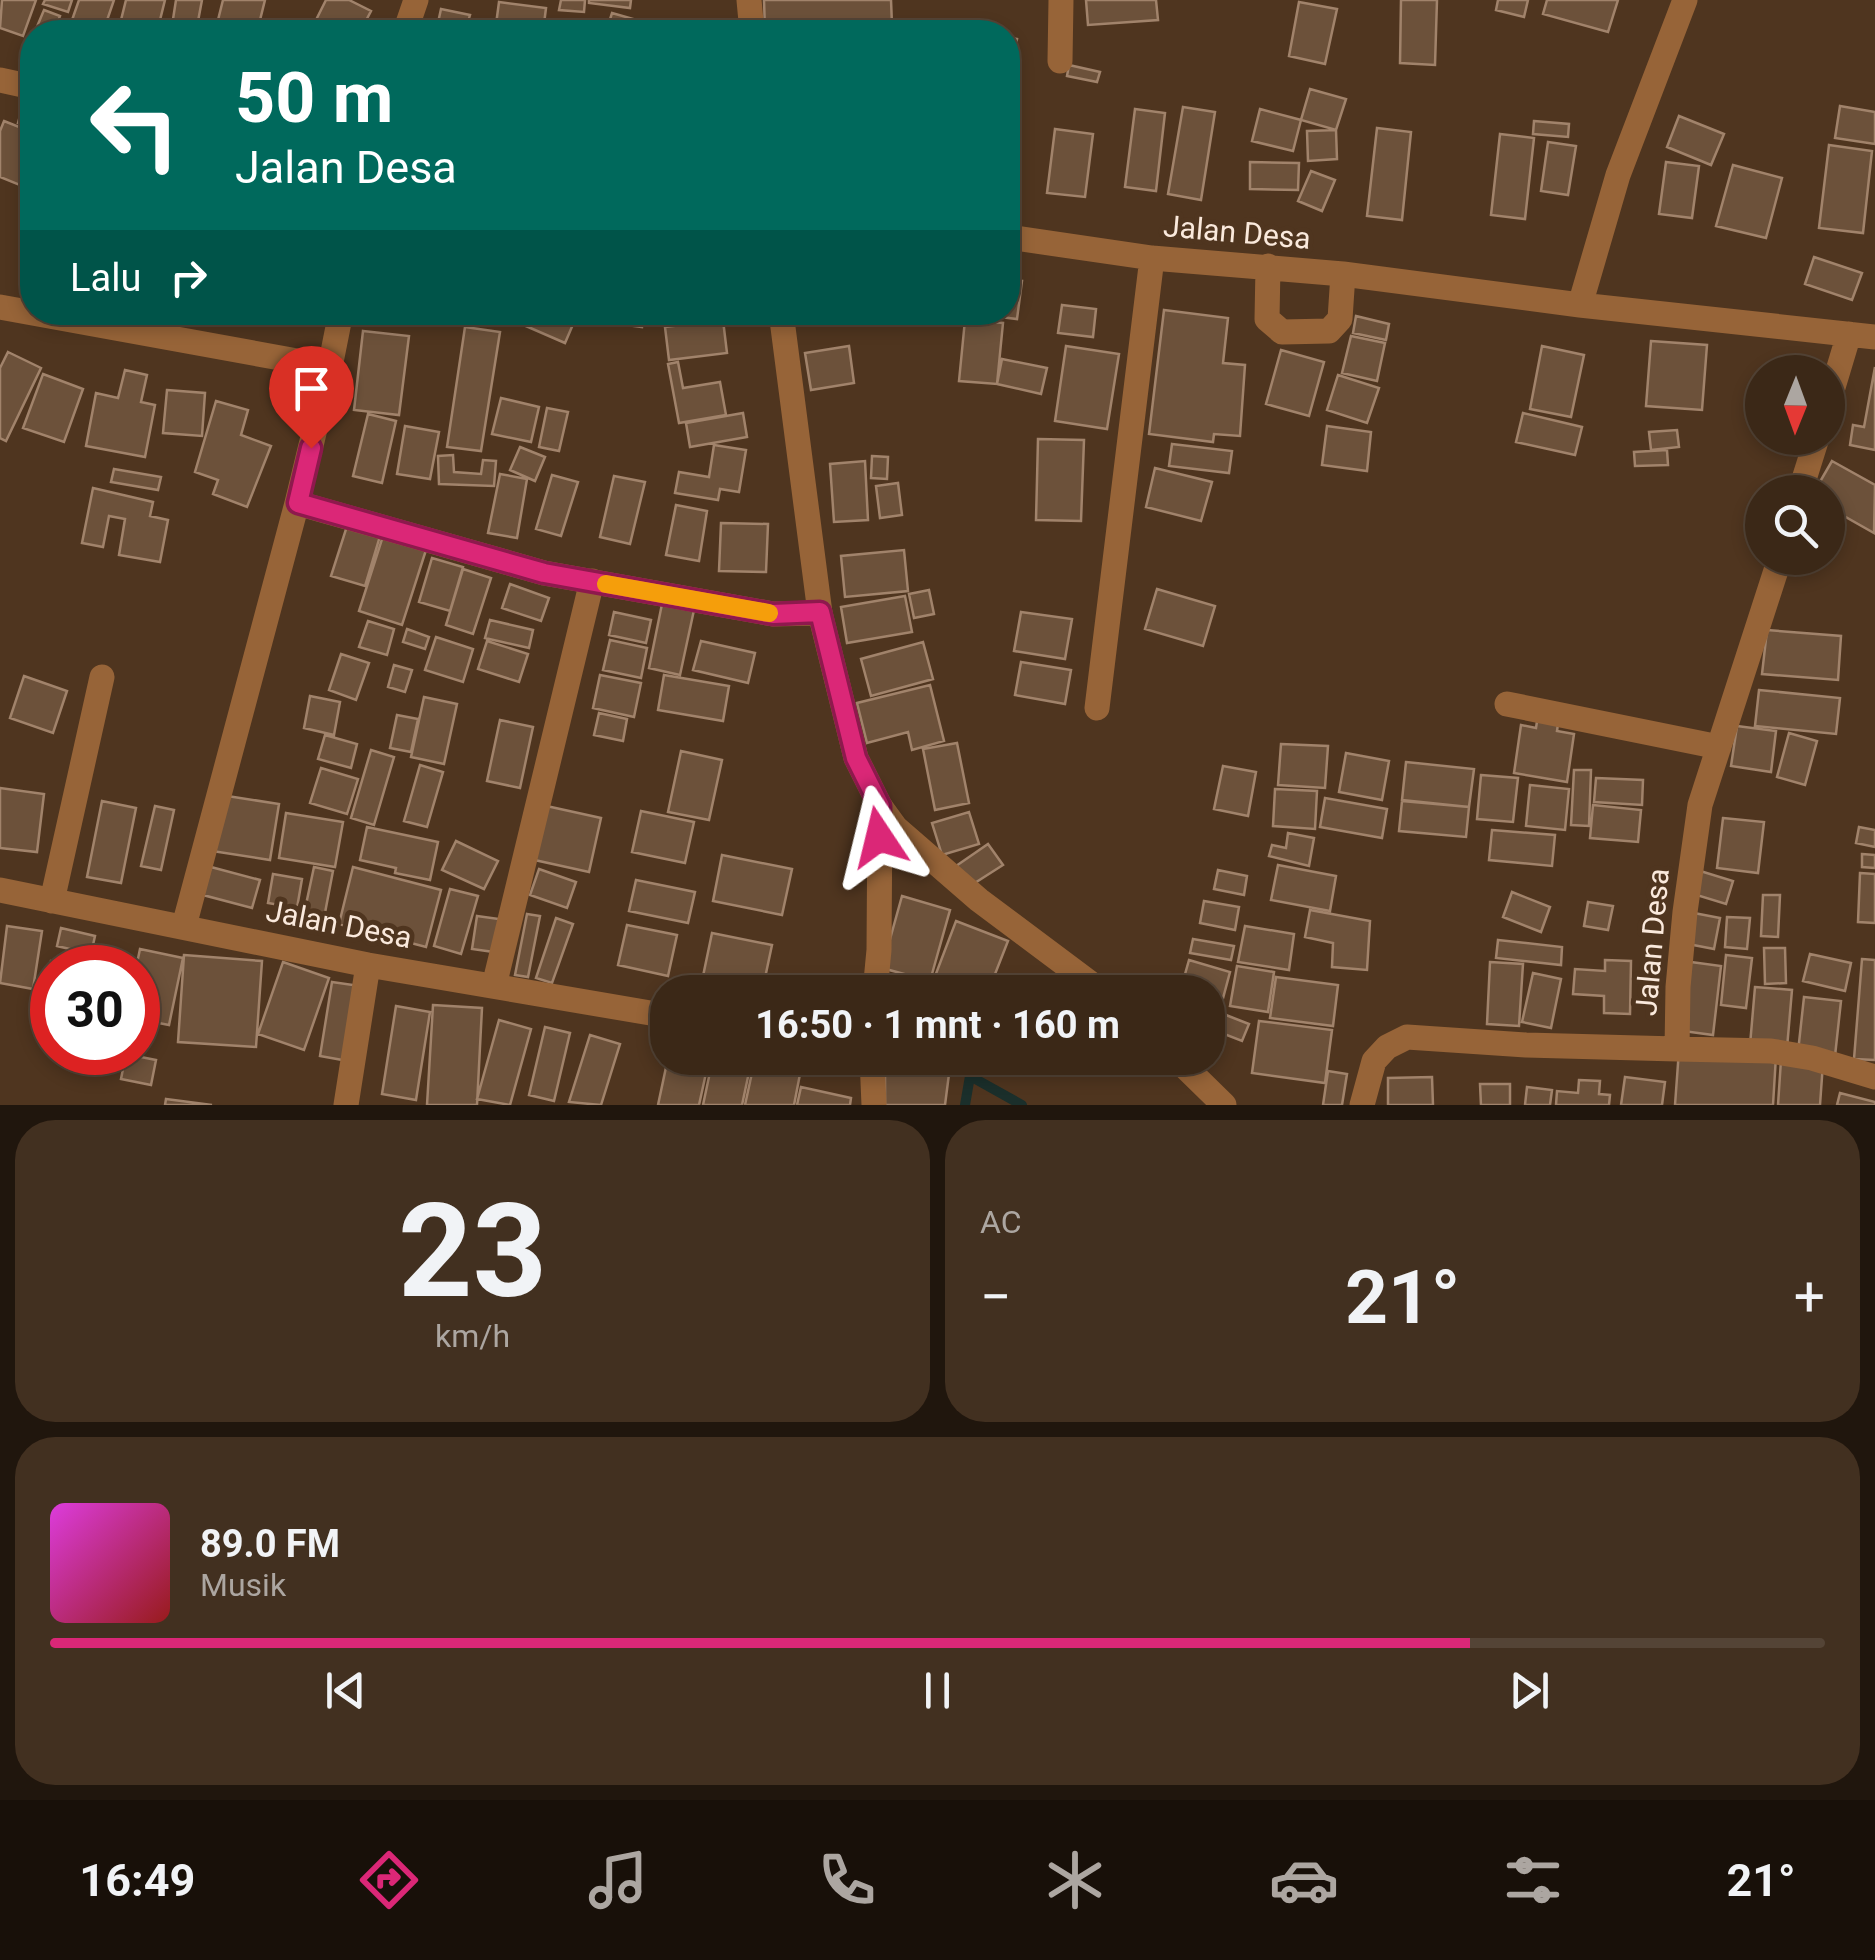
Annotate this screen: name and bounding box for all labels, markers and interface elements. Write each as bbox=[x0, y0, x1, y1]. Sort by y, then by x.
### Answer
text: 50 m bbox=[235, 57, 393, 139]
icon: left bbox=[70, 60, 200, 190]
text: Jalan Desa bbox=[235, 141, 457, 194]
street label: Jalan Desa bbox=[1162, 208, 1312, 256]
icon: right bbox=[161, 250, 216, 305]
text: Lalu bbox=[70, 256, 141, 300]
pin bbox=[269, 346, 354, 449]
north arrow bbox=[1745, 355, 1845, 455]
map controls bbox=[1745, 355, 1845, 575]
icon: arrive bbox=[284, 361, 339, 416]
button: search bbox=[1745, 475, 1845, 575]
position arrow bbox=[827, 785, 931, 889]
street label: Jalan Desa bbox=[1628, 867, 1676, 1017]
street label: Jalan Desa bbox=[263, 893, 415, 955]
speed limit sign: 30 bbox=[30, 945, 160, 1075]
text: 16:50 · 1 mnt · 160 m bbox=[755, 1003, 1120, 1047]
text: 23 bbox=[398, 1175, 547, 1328]
text: AC bbox=[980, 1203, 1022, 1241]
text: 21° bbox=[1345, 1253, 1460, 1341]
text: − bbox=[980, 1265, 1011, 1329]
text: + bbox=[1794, 1265, 1825, 1329]
text: km/h bbox=[435, 1317, 510, 1355]
text: 89.0 FM bbox=[200, 1522, 340, 1566]
text: Musik bbox=[200, 1566, 286, 1604]
icon: previous bbox=[318, 1663, 373, 1718]
icon: pause bbox=[910, 1663, 965, 1718]
icon: next bbox=[1502, 1663, 1557, 1718]
icon: directions bbox=[354, 1845, 424, 1915]
icon: music bbox=[583, 1845, 653, 1915]
icon: phone bbox=[812, 1845, 882, 1915]
icon: climate bbox=[1040, 1845, 1110, 1915]
icon: car bbox=[1269, 1845, 1339, 1915]
icon: filters bbox=[1498, 1845, 1568, 1915]
text: 16:49 bbox=[79, 1854, 195, 1907]
text: 21° bbox=[1726, 1854, 1796, 1907]

